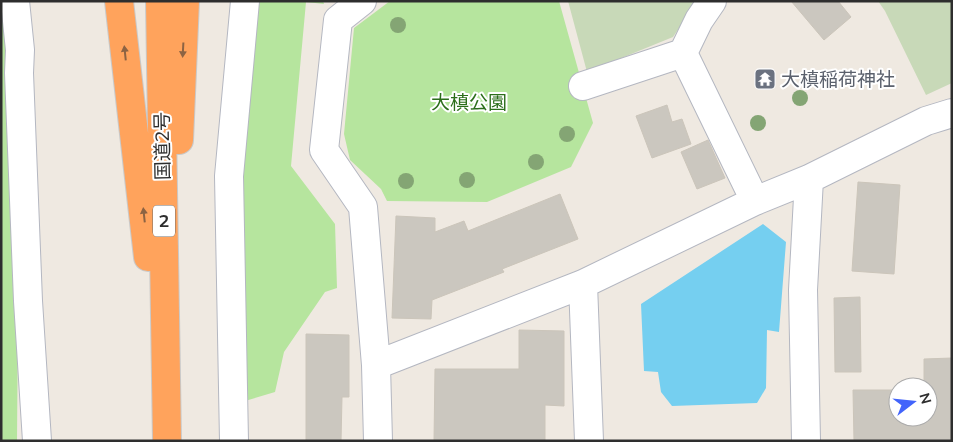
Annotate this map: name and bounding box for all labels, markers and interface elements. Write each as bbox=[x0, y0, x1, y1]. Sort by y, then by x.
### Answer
one-way arrow bbox=[179, 42, 187, 58]
one-way arrow bbox=[121, 45, 129, 61]
temple icon: 大槙稲荷神社 bbox=[753, 67, 777, 91]
place label: 大槙稲荷神社 bbox=[781, 67, 895, 91]
park label: 大槙公園 bbox=[431, 90, 507, 114]
street label: 国道2号 bbox=[149, 112, 175, 180]
road number: 2 bbox=[153, 206, 175, 237]
one-way arrow bbox=[140, 207, 148, 223]
north arrow bbox=[888, 377, 938, 427]
text: N bbox=[915, 391, 936, 406]

